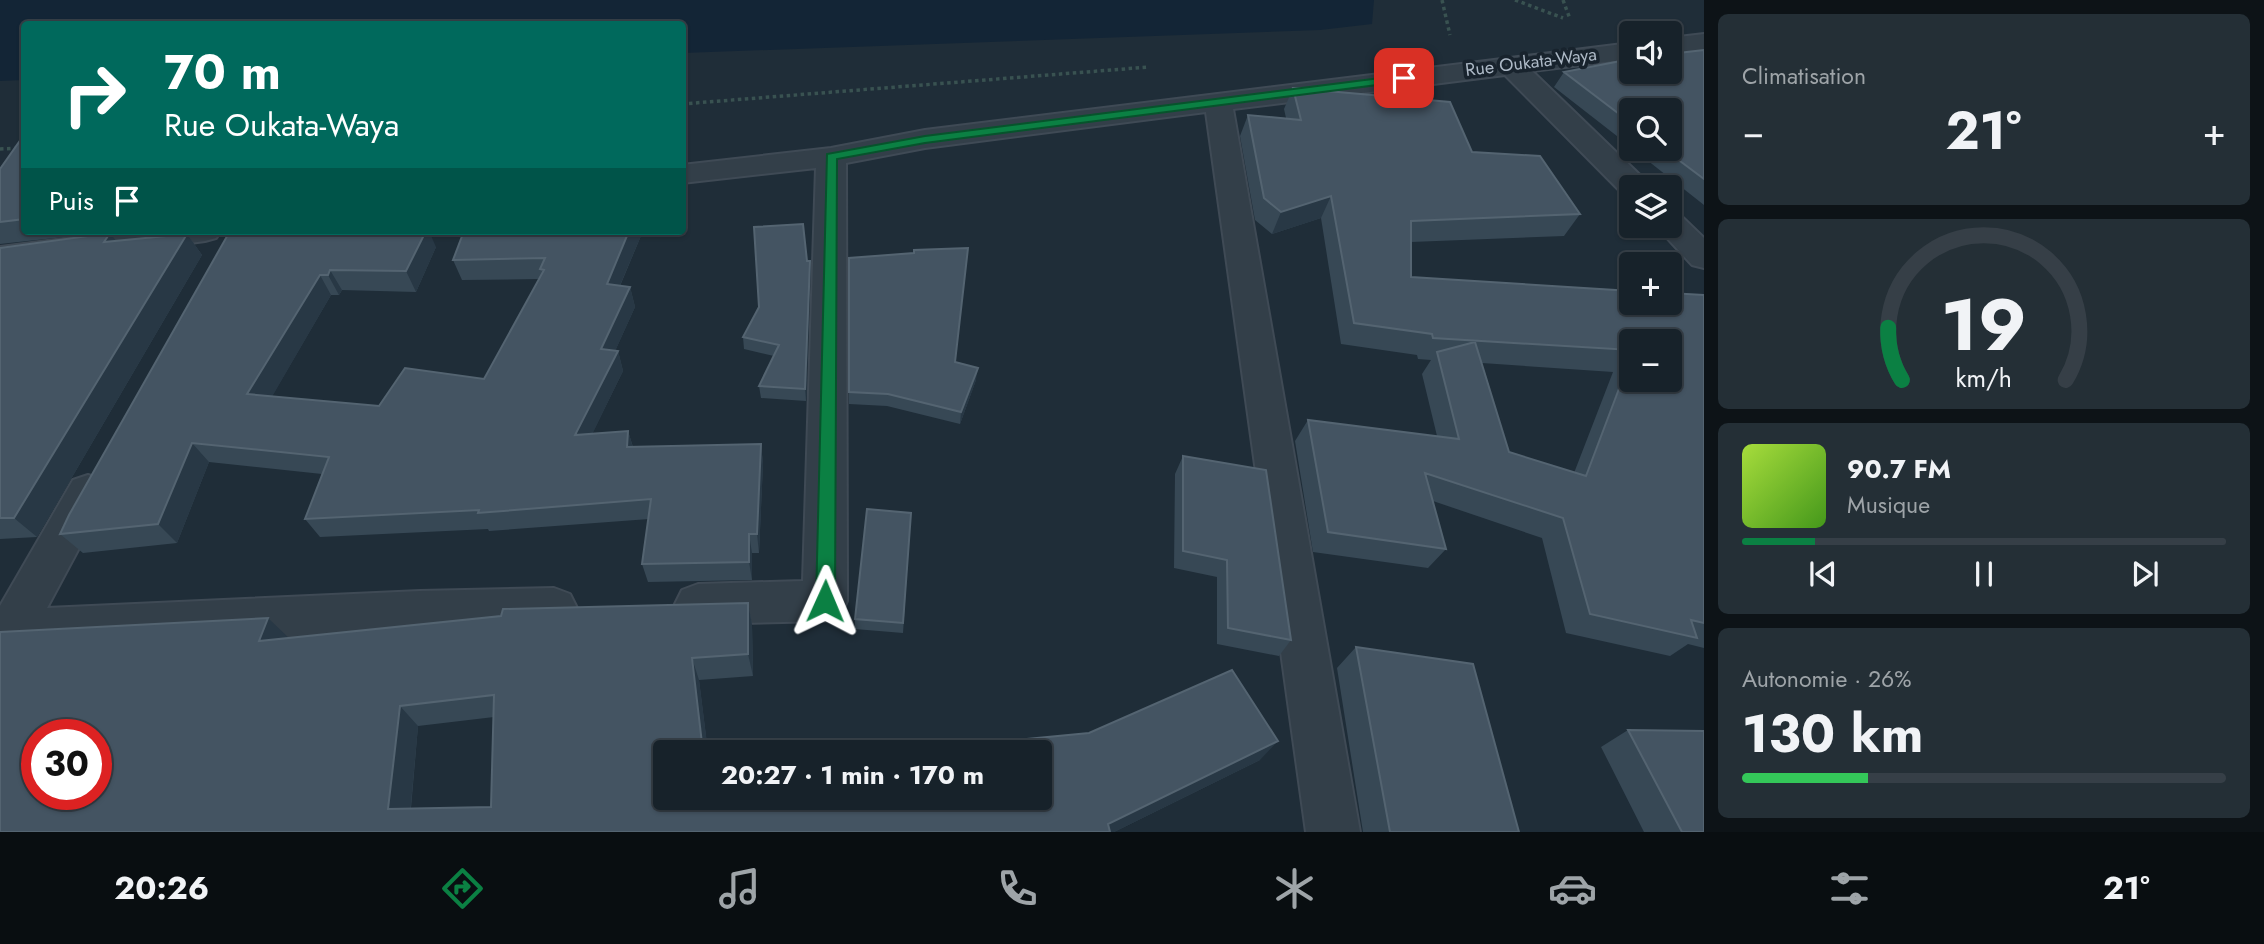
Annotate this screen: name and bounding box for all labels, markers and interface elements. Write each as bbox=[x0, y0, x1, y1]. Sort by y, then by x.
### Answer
map controls bbox=[1619, 21, 1682, 392]
button: sound bbox=[1619, 21, 1682, 84]
text: 70 m bbox=[164, 37, 281, 107]
street label: Rue Oukata-Waya bbox=[1464, 41, 1598, 83]
pin bbox=[1374, 48, 1434, 108]
icon: right bbox=[49, 49, 140, 140]
icon: arrive bbox=[1385, 59, 1423, 97]
text: Climatisation bbox=[1742, 59, 1866, 93]
text: 21° bbox=[1946, 93, 2022, 169]
button: search bbox=[1619, 98, 1682, 161]
text: Rue Oukata-Waya bbox=[164, 102, 399, 148]
text: − bbox=[1742, 104, 1764, 159]
text: + bbox=[2203, 104, 2226, 159]
button: layers bbox=[1619, 175, 1682, 238]
text: Puis bbox=[49, 182, 94, 220]
icon: arrive bbox=[108, 182, 146, 220]
button: + bbox=[1619, 252, 1682, 315]
text: 19 bbox=[1941, 272, 2027, 377]
button: − bbox=[1619, 329, 1682, 392]
text: km/h bbox=[1956, 360, 2012, 396]
text: 90.7 FM bbox=[1847, 450, 1951, 488]
text: Musique bbox=[1847, 488, 1930, 522]
icon: previous bbox=[1804, 555, 1842, 593]
icon: pause bbox=[1965, 555, 2003, 593]
icon: next bbox=[2126, 555, 2164, 593]
position arrow bbox=[788, 564, 862, 638]
text: Autonomie · 26% bbox=[1742, 662, 1912, 696]
text: 130 km bbox=[1742, 696, 1923, 772]
speed limit sign: 30 bbox=[21, 719, 112, 810]
text: 20:27 · 1 min · 170 m bbox=[721, 756, 984, 794]
icon: directions bbox=[438, 864, 487, 913]
icon: music bbox=[715, 864, 764, 913]
icon: phone bbox=[993, 864, 1042, 913]
icon: climate bbox=[1270, 864, 1319, 913]
icon: car bbox=[1548, 864, 1597, 913]
icon: filters bbox=[1825, 864, 1874, 913]
text: 20:26 bbox=[114, 865, 209, 911]
text: 21° bbox=[2103, 865, 2150, 911]

